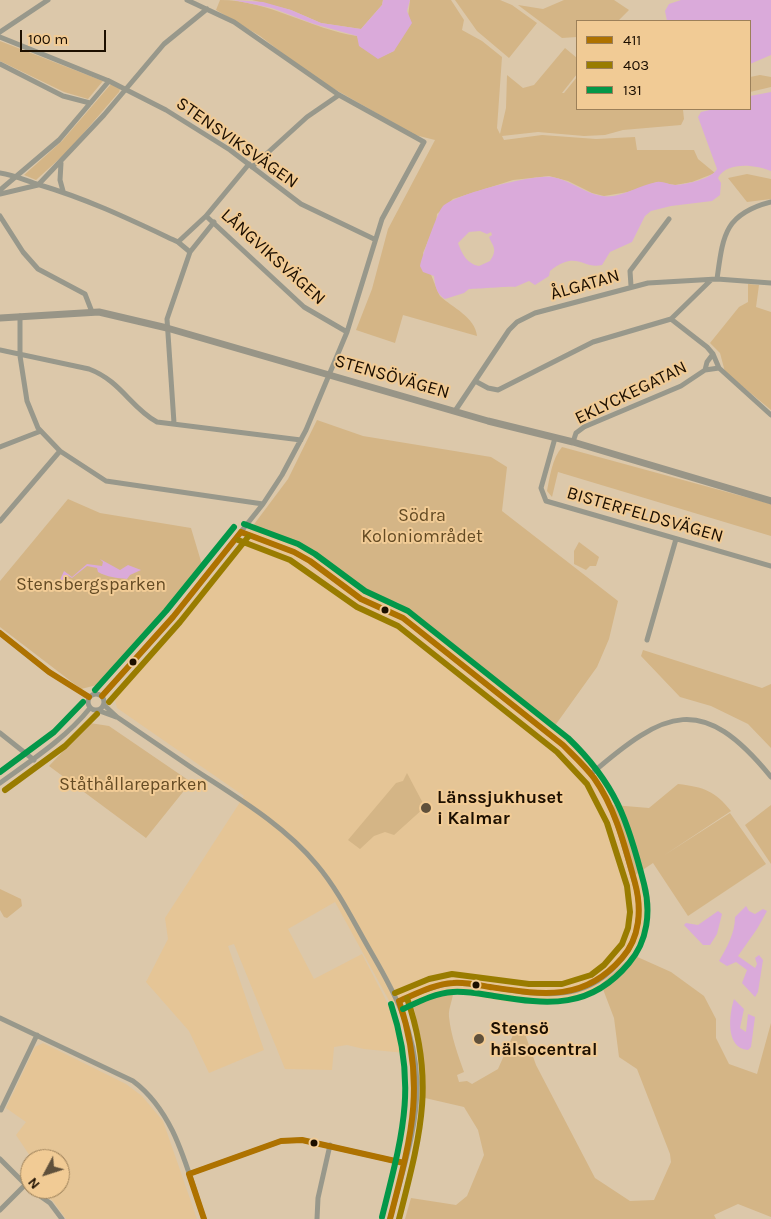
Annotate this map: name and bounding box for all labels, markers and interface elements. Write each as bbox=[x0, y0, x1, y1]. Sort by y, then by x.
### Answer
scale bar bbox=[22, 20, 109, 52]
legend bbox=[576, 20, 751, 110]
text: 100 m bbox=[28, 30, 68, 48]
text: 411 bbox=[623, 31, 641, 49]
text: 403 bbox=[623, 56, 649, 74]
text: 131 bbox=[623, 81, 642, 99]
street label: STENSVIKSVÄGEN bbox=[172, 93, 302, 193]
street label: LÅNGVIKSVÄGEN bbox=[216, 204, 330, 310]
street label: ÅLGATAN bbox=[548, 265, 622, 305]
street label: STENSÖVÄGEN bbox=[332, 350, 452, 404]
street label: EKLYCKEGATAN bbox=[571, 357, 691, 429]
street label: BISTERFELDSVÄGEN bbox=[564, 482, 726, 548]
park label: Södra Koloniområdet bbox=[361, 505, 483, 548]
park label: Stensbergsparken bbox=[16, 574, 166, 596]
unlabelled marker bbox=[380, 605, 390, 615]
unlabelled marker bbox=[128, 657, 138, 667]
park label: Ståthållareparken bbox=[59, 774, 207, 796]
place label: Länssjukhuset i Kalmar bbox=[437, 787, 563, 830]
marker: Länssjukhuset i Kalmar bbox=[419, 801, 433, 815]
unlabelled marker bbox=[471, 980, 481, 990]
place label: Stensö hälsocentral bbox=[490, 1018, 597, 1060]
marker: Stensö hälsocentral bbox=[472, 1032, 486, 1046]
unlabelled marker bbox=[309, 1138, 319, 1148]
north arrow bbox=[20, 1149, 70, 1199]
text: N bbox=[24, 1174, 44, 1193]

